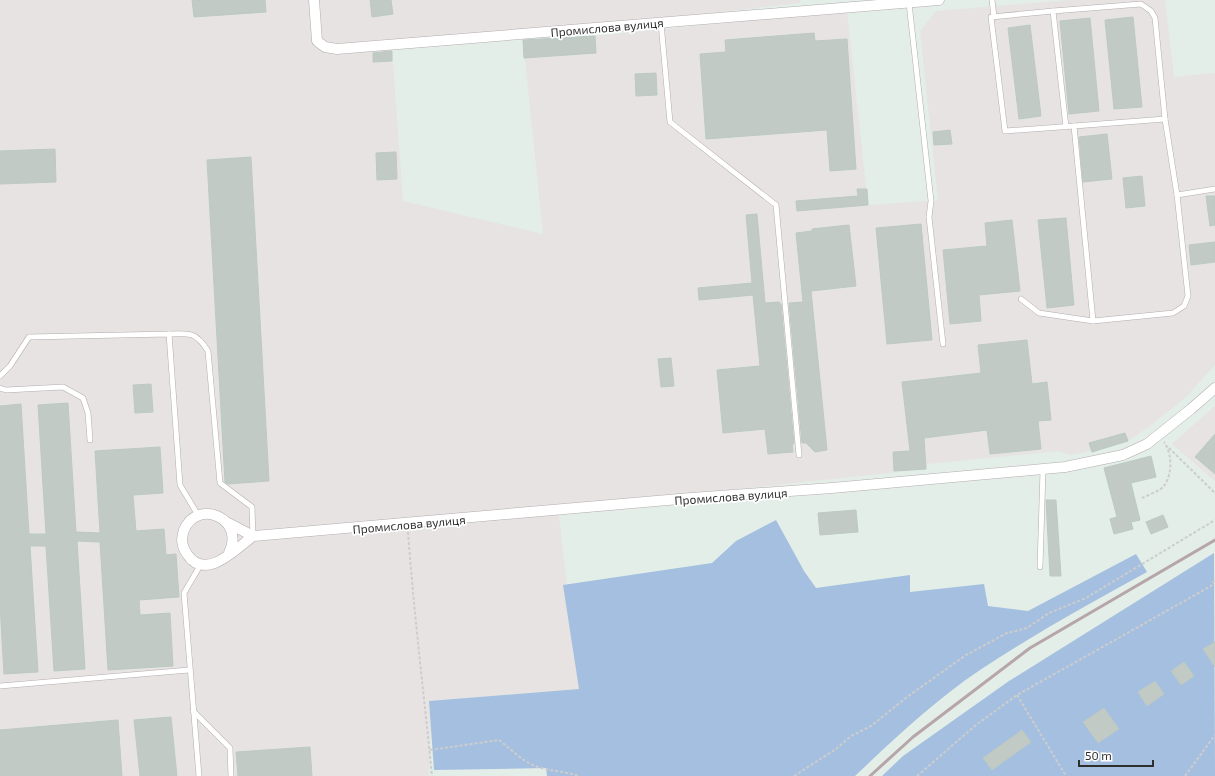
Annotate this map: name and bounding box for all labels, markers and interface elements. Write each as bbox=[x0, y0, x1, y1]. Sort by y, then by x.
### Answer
street label: Промислова вулиця bbox=[550, 15, 664, 40]
street label: Промислова вулиця bbox=[674, 485, 788, 508]
street label: Промислова вулиця bbox=[352, 512, 466, 537]
scale bar bbox=[1079, 742, 1153, 768]
text: 50 m bbox=[1085, 748, 1112, 762]

